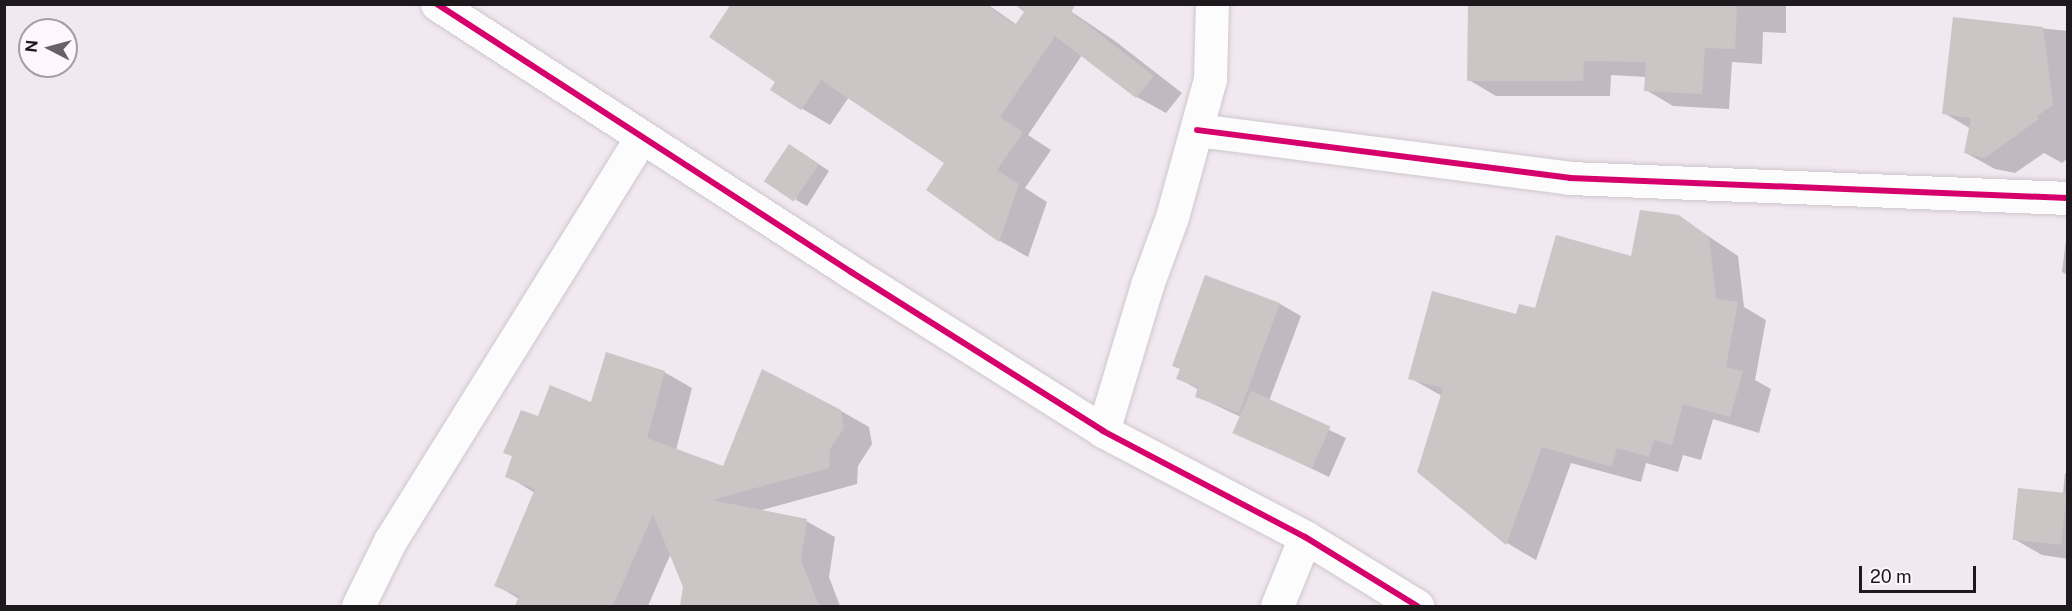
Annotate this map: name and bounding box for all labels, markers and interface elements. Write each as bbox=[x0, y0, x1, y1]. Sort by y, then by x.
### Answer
north arrow bbox=[18, 18, 78, 78]
text: N bbox=[21, 39, 42, 53]
scale bar bbox=[1862, 554, 1979, 592]
text: 20 m bbox=[1870, 566, 1912, 587]

